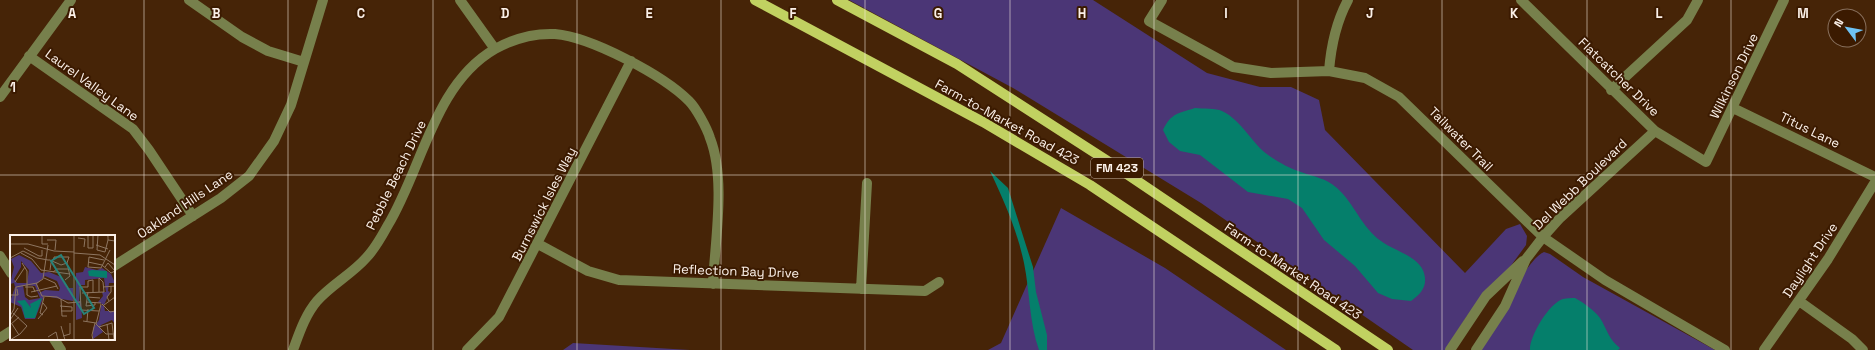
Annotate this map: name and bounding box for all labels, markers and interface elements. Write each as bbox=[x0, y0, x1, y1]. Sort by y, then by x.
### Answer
text: A bbox=[68, 5, 77, 22]
text: B bbox=[212, 5, 221, 22]
text: C bbox=[357, 5, 365, 22]
text: D bbox=[501, 5, 510, 22]
text: E bbox=[645, 5, 653, 22]
text: F bbox=[790, 5, 797, 22]
text: G bbox=[934, 5, 942, 22]
text: H bbox=[1078, 5, 1086, 22]
text: I bbox=[1224, 5, 1228, 22]
text: J bbox=[1366, 5, 1374, 22]
text: K bbox=[1510, 5, 1519, 22]
text: L bbox=[1655, 5, 1663, 22]
text: M bbox=[1797, 5, 1809, 22]
north arrow bbox=[1827, 8, 1867, 48]
text: N bbox=[1831, 16, 1846, 30]
street label: Wilkinson Drive bbox=[1706, 30, 1762, 122]
street label: Flatcatcher Drive bbox=[1575, 34, 1663, 120]
street label: Laurel Valley Lane bbox=[42, 45, 142, 125]
street label: Farm-to-Market Road 423 bbox=[932, 75, 1082, 169]
text: 1 bbox=[10, 79, 16, 96]
street label: Tailwater Trail bbox=[1425, 103, 1497, 175]
street label: Titus Lane bbox=[1777, 108, 1843, 152]
street label: Pebble Beach Drive bbox=[362, 117, 430, 233]
street label: Del Webb Boulevard bbox=[1529, 135, 1631, 233]
street label: Burnswick Isles Way bbox=[508, 144, 580, 264]
road number: FM 423 bbox=[1091, 158, 1143, 178]
street label: Oakland Hills Lane bbox=[134, 166, 236, 242]
street label: Farm-to-Market Road 423 bbox=[1221, 219, 1365, 323]
street label: Daylight Drive bbox=[1779, 219, 1841, 301]
inset map bbox=[10, 235, 115, 340]
street label: Reflection Bay Drive bbox=[673, 260, 799, 282]

